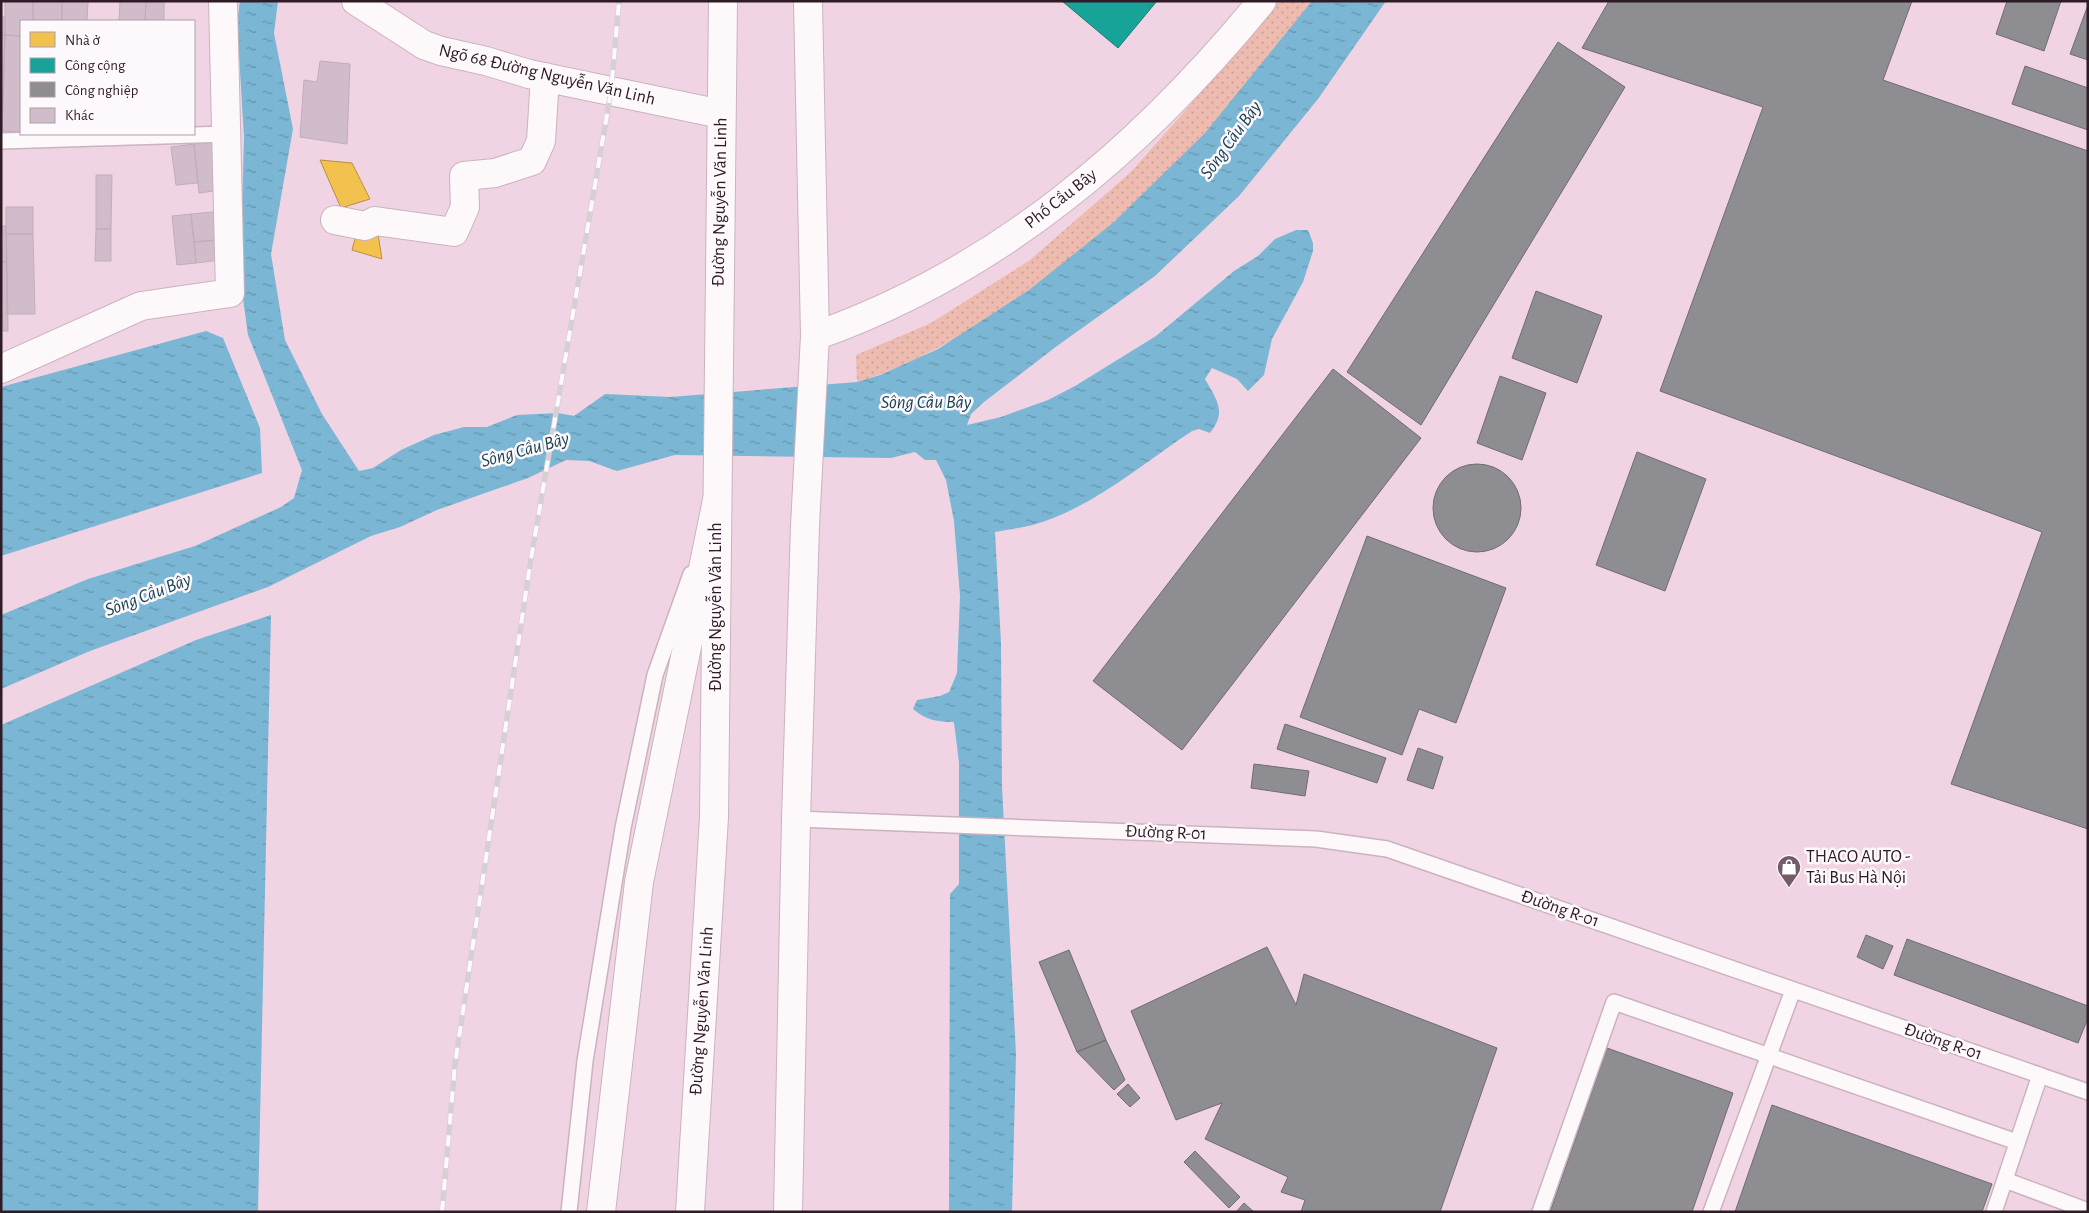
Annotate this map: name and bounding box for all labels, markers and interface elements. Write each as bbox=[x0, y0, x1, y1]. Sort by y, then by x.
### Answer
legend bbox=[20, 20, 195, 135]
text: Nhà ở bbox=[65, 33, 100, 48]
street label: Ngõ 68 Đường Nguyễn Văn Linh bbox=[437, 39, 657, 109]
text: Công cộng bbox=[65, 58, 126, 73]
text: Công nghiệp bbox=[65, 83, 138, 98]
water label: Sông Cầu Bây bbox=[1197, 98, 1265, 182]
text: Khác bbox=[65, 108, 94, 123]
street label: Đường Nguyễn Văn Linh bbox=[708, 117, 730, 287]
street label: Phố Cầu Bây bbox=[1021, 165, 1101, 233]
water label: Sông Cầu Bây bbox=[881, 393, 971, 412]
water label: Sông Cầu Bây bbox=[479, 429, 571, 471]
street label: Đường Nguyễn Văn Linh bbox=[705, 522, 725, 692]
water label: Sông Cầu Bây bbox=[102, 570, 194, 620]
street label: Đường R-01 bbox=[1125, 823, 1207, 843]
place label: THACO AUTO - Tải Bus Hà Nội bbox=[1806, 848, 1910, 887]
shop icon: THACO AUTO - Tải Bus Hà Nội bbox=[1776, 854, 1802, 888]
street label: Đường R-01 bbox=[1519, 887, 1601, 931]
street label: Đường Nguyễn Văn Linh bbox=[685, 926, 717, 1096]
street label: Đường R-01 bbox=[1902, 1020, 1984, 1064]

